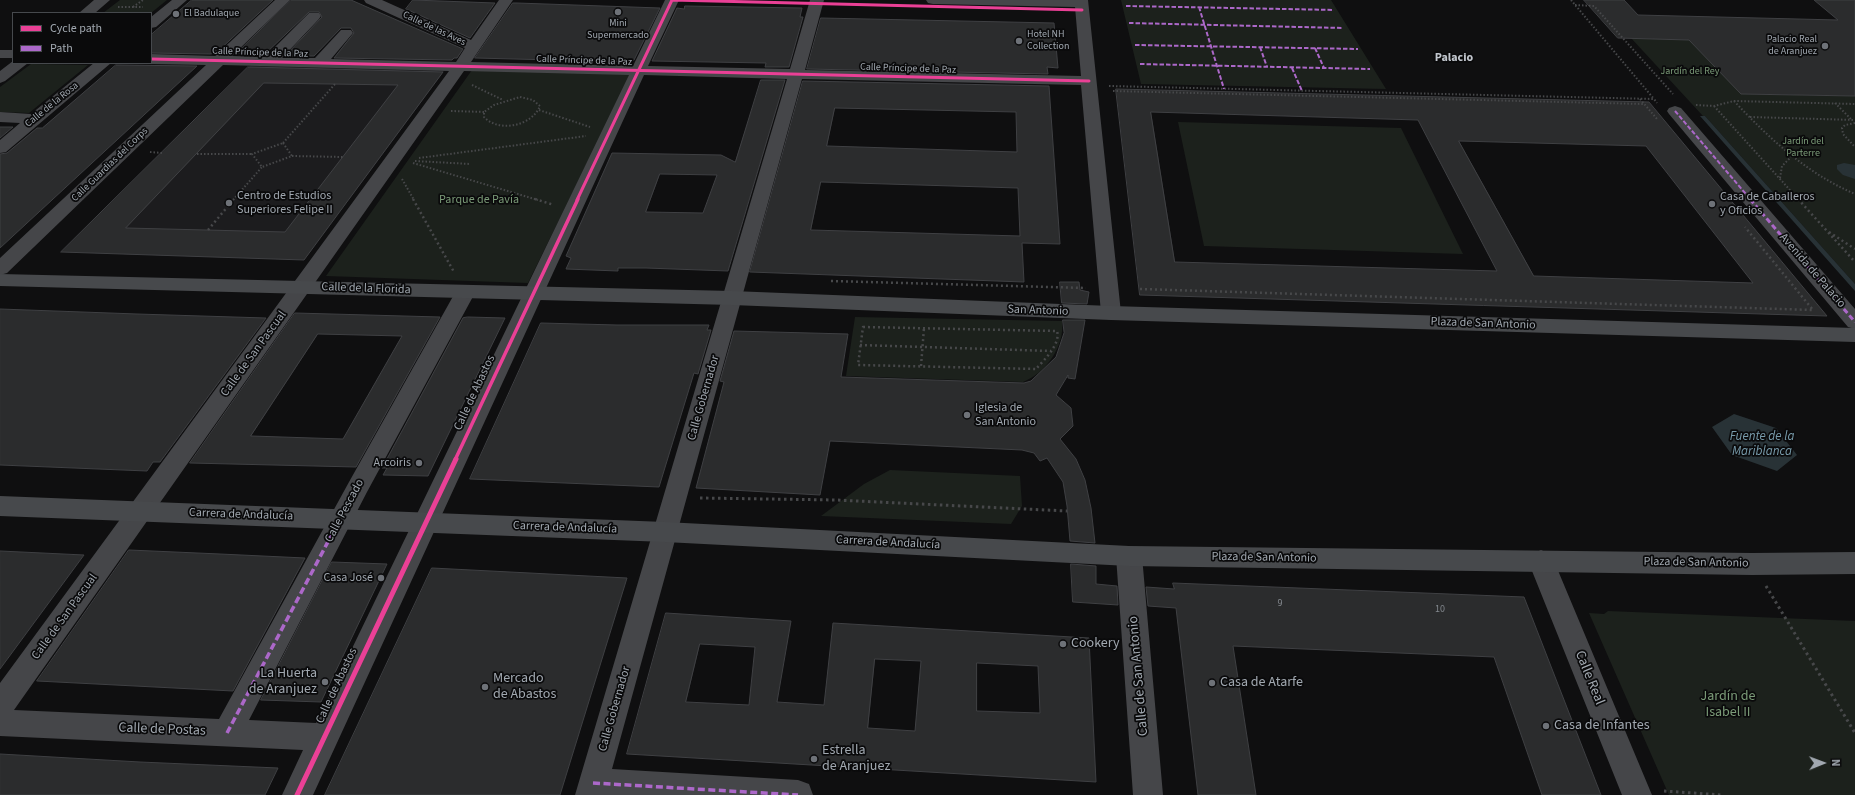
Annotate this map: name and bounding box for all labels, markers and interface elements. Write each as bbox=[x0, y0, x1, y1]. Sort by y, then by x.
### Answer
marker: Mini Supermercado bbox=[613, 7, 623, 17]
place label: El Badulaque bbox=[184, 8, 239, 20]
marker: El Badulaque bbox=[171, 9, 181, 19]
street label: Calle de las Aves bbox=[401, 9, 467, 49]
legend bbox=[12, 12, 152, 64]
place label: Mini Supermercado bbox=[587, 18, 649, 42]
text: Cycle path bbox=[50, 20, 102, 37]
place label: Hotel NH Collection bbox=[1027, 29, 1069, 52]
place label: Palacio Real de Aranjuez bbox=[1767, 34, 1817, 58]
marker: Hotel NH Collection bbox=[1014, 36, 1024, 46]
text: Path bbox=[50, 40, 73, 57]
marker: Palacio Real de Aranjuez bbox=[1820, 41, 1830, 51]
street label: Calle Príncipe de la Paz bbox=[212, 45, 308, 61]
district label: Palacio bbox=[1435, 51, 1473, 65]
street label: Calle Príncipe de la Paz bbox=[536, 53, 632, 69]
street label: Calle Príncipe de la Paz bbox=[860, 61, 956, 77]
park label: Jardín del Rey bbox=[1660, 66, 1720, 78]
street label: Calle de la Rosa bbox=[23, 80, 81, 130]
street label: Calle Guardias del Corps bbox=[69, 125, 151, 205]
park label: Jardín del Parterre bbox=[1782, 136, 1824, 160]
place label: Centro de Estudios Superiores Felipe II bbox=[237, 189, 333, 217]
place label: Casa de Caballeros y Oficios bbox=[1720, 190, 1814, 218]
park label: Parque de Pavía bbox=[439, 193, 519, 207]
marker: Centro de Estudios Superiores Felipe II bbox=[224, 198, 234, 208]
marker: Casa de Caballeros y Oficios bbox=[1707, 199, 1717, 209]
street label: Avenida de Palacio bbox=[1776, 231, 1848, 311]
street label: Calle de la Florida bbox=[321, 280, 411, 298]
street label: San Antonio bbox=[1007, 303, 1069, 319]
street label: Calle de San Pascual bbox=[218, 308, 290, 400]
street label: Plaza de San Antonio bbox=[1430, 315, 1536, 333]
street label: Calle de Abastos bbox=[451, 353, 499, 433]
street label: Calle Gobernador bbox=[685, 354, 723, 442]
place label: Iglesia de San Antonio bbox=[975, 401, 1036, 429]
marker: Iglesia de San Antonio bbox=[962, 410, 972, 420]
water label: Fuente de la Mariblanca bbox=[1730, 429, 1794, 460]
place label: Arcoiris bbox=[374, 456, 411, 470]
marker: Arcoiris bbox=[414, 458, 424, 468]
street label: Calle Pescado bbox=[322, 477, 368, 545]
street label: Carrera de Andalucía bbox=[189, 506, 293, 524]
street label: Carrera de Andalucía bbox=[513, 519, 617, 537]
street label: Carrera de Andalucía bbox=[836, 533, 940, 553]
street label: Plaza de San Antonio bbox=[1211, 550, 1317, 566]
street label: Plaza de San Antonio bbox=[1643, 555, 1749, 571]
street label: Calle de San Pascual bbox=[29, 571, 101, 663]
place label: Casa José bbox=[323, 571, 373, 585]
marker: Casa José bbox=[376, 573, 386, 583]
house number: 9 bbox=[1278, 598, 1282, 610]
house number: 10 bbox=[1435, 604, 1445, 616]
street label: Calle de San Antonio bbox=[1125, 615, 1153, 737]
place label: Cookery bbox=[1071, 636, 1120, 652]
marker: Cookery bbox=[1058, 639, 1068, 649]
street label: Calle de Abastos bbox=[313, 646, 361, 726]
street label: Calle Real bbox=[1571, 648, 1607, 708]
street label: Calle Gobernador bbox=[596, 665, 634, 753]
place label: La Huerta de Aranjuez bbox=[249, 666, 317, 698]
place label: Mercado de Abastos bbox=[493, 671, 556, 704]
place label: Casa de Atarfe bbox=[1220, 675, 1303, 691]
marker: La Huerta de Aranjuez bbox=[320, 677, 330, 687]
marker: Casa de Atarfe bbox=[1207, 678, 1217, 688]
marker: Mercado de Abastos bbox=[480, 682, 490, 692]
park label: Jardín de Isabel II bbox=[1701, 689, 1755, 722]
place label: Casa de Infantes bbox=[1554, 718, 1649, 734]
street label: Calle de Postas bbox=[118, 720, 206, 740]
marker: Casa de Infantes bbox=[1541, 721, 1551, 731]
place label: Estrella de Aranjuez bbox=[822, 743, 890, 776]
north arrow bbox=[1803, 743, 1843, 783]
marker: Estrella de Aranjuez bbox=[809, 754, 819, 764]
text: N bbox=[1828, 759, 1843, 767]

